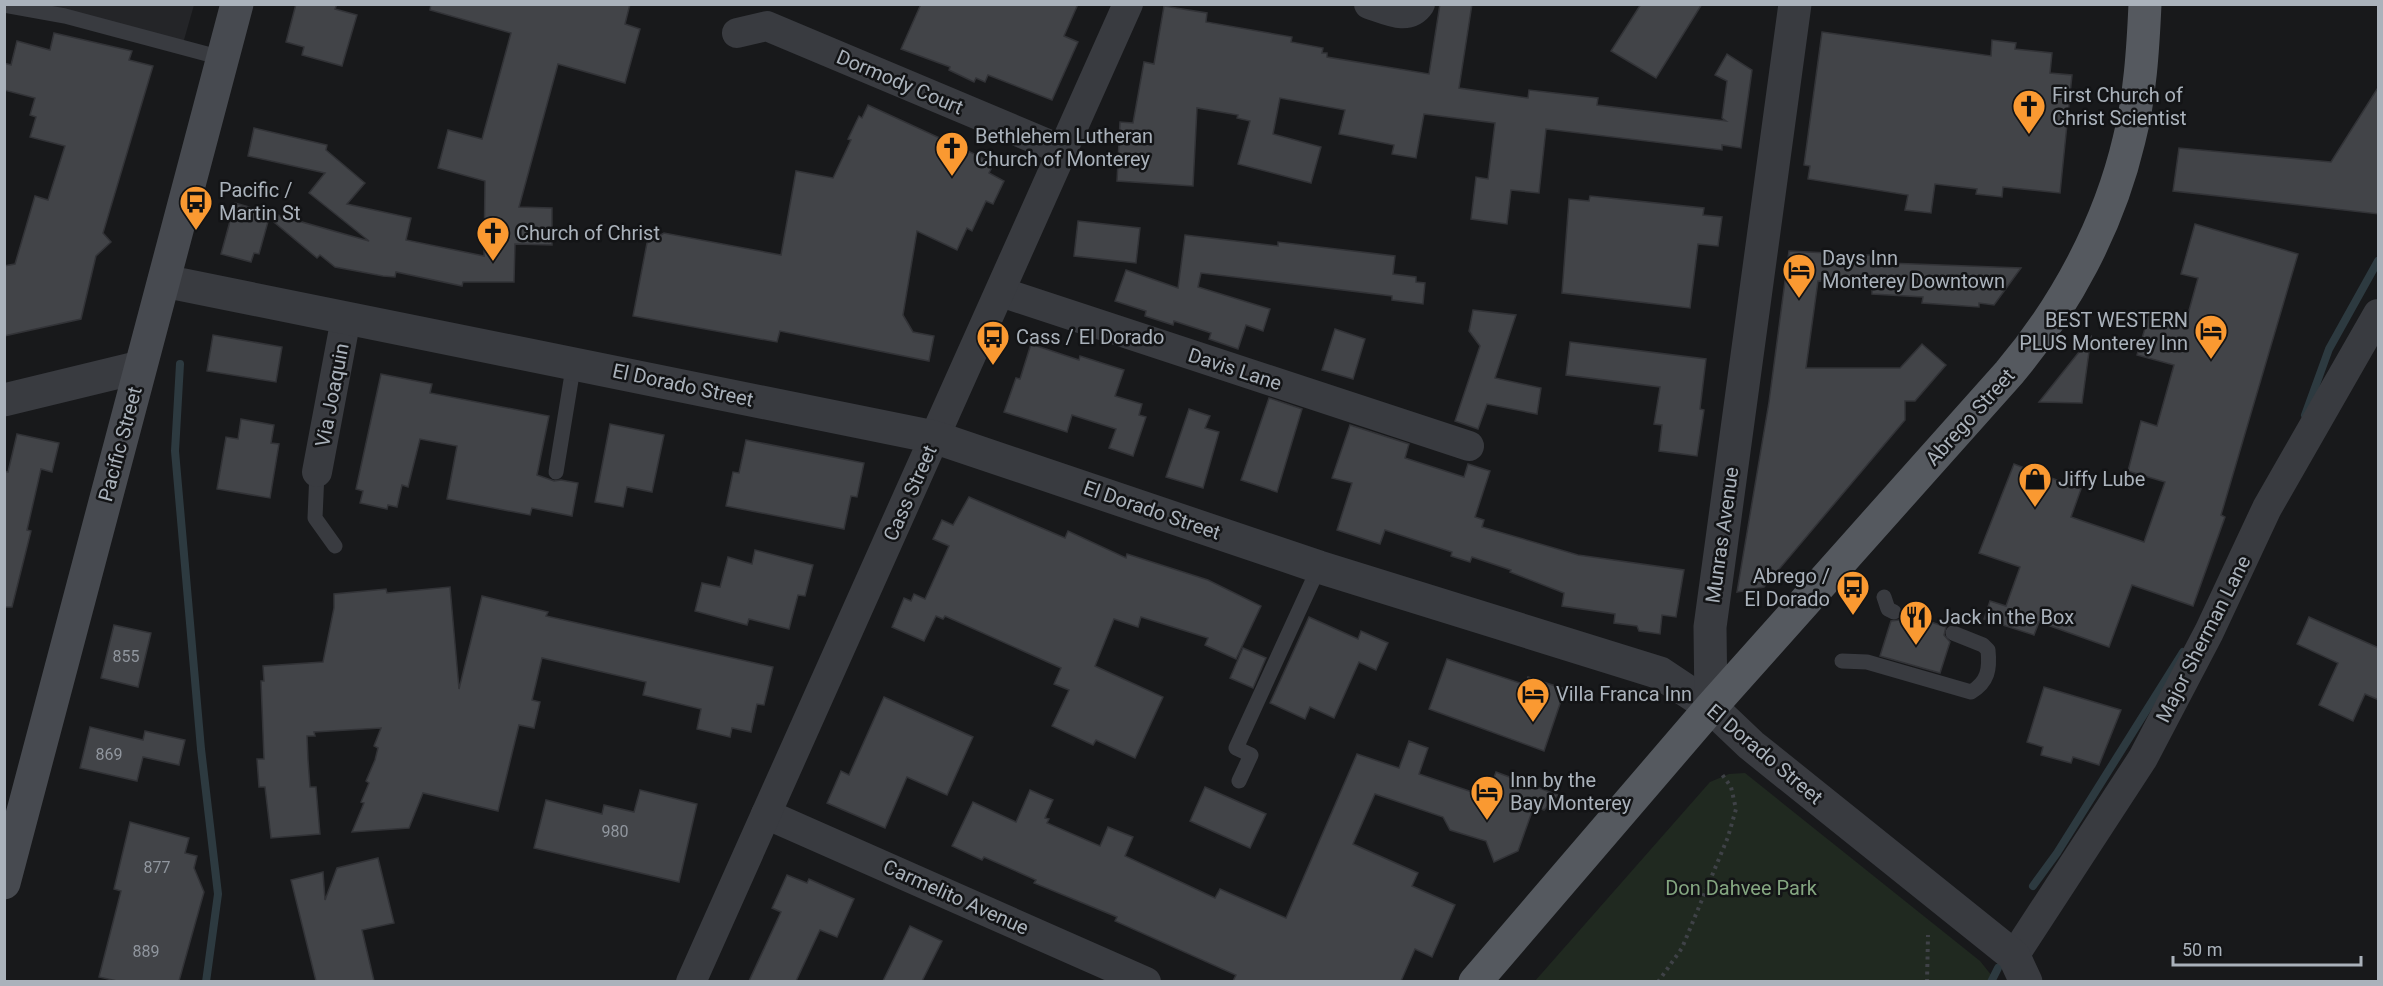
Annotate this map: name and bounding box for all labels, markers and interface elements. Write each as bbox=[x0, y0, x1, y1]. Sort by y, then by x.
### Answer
street label: Dormody Court bbox=[833, 45, 967, 119]
place label: First Church of Christ Scientist bbox=[2052, 83, 2187, 130]
church icon: First Church of Christ Scientist bbox=[2011, 88, 2047, 135]
place label: Bethlehem Lutheran Church of Monterey bbox=[975, 124, 1153, 171]
church icon: Bethlehem Lutheran Church of Monterey bbox=[934, 130, 970, 177]
place label: Pacific / Martin St bbox=[219, 178, 300, 225]
bus stop icon: Pacific / Martin St bbox=[178, 184, 214, 231]
church icon: Church of Christ bbox=[475, 215, 511, 262]
place label: Church of Christ bbox=[516, 221, 660, 245]
place label: Days Inn Monterey Downtown bbox=[1822, 246, 2005, 293]
hotel icon: Days Inn Monterey Downtown bbox=[1781, 252, 1817, 299]
place label: BEST WESTERN PLUS Monterey Inn bbox=[2019, 308, 2188, 355]
hotel icon: BEST WESTERN PLUS Monterey Inn bbox=[2193, 313, 2229, 360]
bus stop icon: Cass / El Dorado bbox=[975, 319, 1011, 366]
place label: Cass / El Dorado bbox=[1016, 325, 1164, 349]
street label: Via Joaquin bbox=[310, 341, 354, 449]
street label: Davis Lane bbox=[1185, 343, 1285, 395]
street label: El Dorado Street bbox=[610, 358, 756, 412]
street label: Abrego Street bbox=[1920, 364, 2020, 470]
street label: Pacific Street bbox=[93, 384, 147, 504]
street label: Cass Street bbox=[878, 441, 942, 545]
shop icon: Jiffy Lube bbox=[2017, 461, 2053, 508]
street label: Munras Avenue bbox=[1701, 465, 1743, 605]
place label: Jiffy Lube bbox=[2058, 467, 2145, 491]
street label: El Dorado Street bbox=[1080, 475, 1224, 545]
street label: Major Sherman Lane bbox=[2150, 551, 2256, 727]
place label: Abrego / El Dorado bbox=[1744, 564, 1830, 611]
bus stop icon: Abrego / El Dorado bbox=[1835, 569, 1871, 616]
restaurant icon: Jack in the Box bbox=[1898, 599, 1934, 646]
place label: Jack in the Box bbox=[1939, 605, 2074, 629]
house number: 855 bbox=[113, 647, 139, 666]
hotel icon: Villa Franca Inn bbox=[1515, 676, 1551, 723]
place label: Villa Franca Inn bbox=[1556, 682, 1692, 706]
street label: El Dorado Street bbox=[1702, 699, 1828, 809]
house number: 869 bbox=[96, 745, 122, 764]
place label: Inn by the Bay Monterey bbox=[1510, 768, 1632, 815]
hotel icon: Inn by the Bay Monterey bbox=[1469, 774, 1505, 821]
house number: 980 bbox=[602, 822, 628, 841]
street label: Carmelito Avenue bbox=[880, 854, 1032, 940]
house number: 877 bbox=[144, 858, 170, 877]
park label: Don Dahvee Park bbox=[1665, 876, 1818, 900]
scale bar bbox=[2173, 929, 2360, 967]
text: 50 m bbox=[2182, 939, 2222, 960]
house number: 889 bbox=[133, 942, 159, 961]

